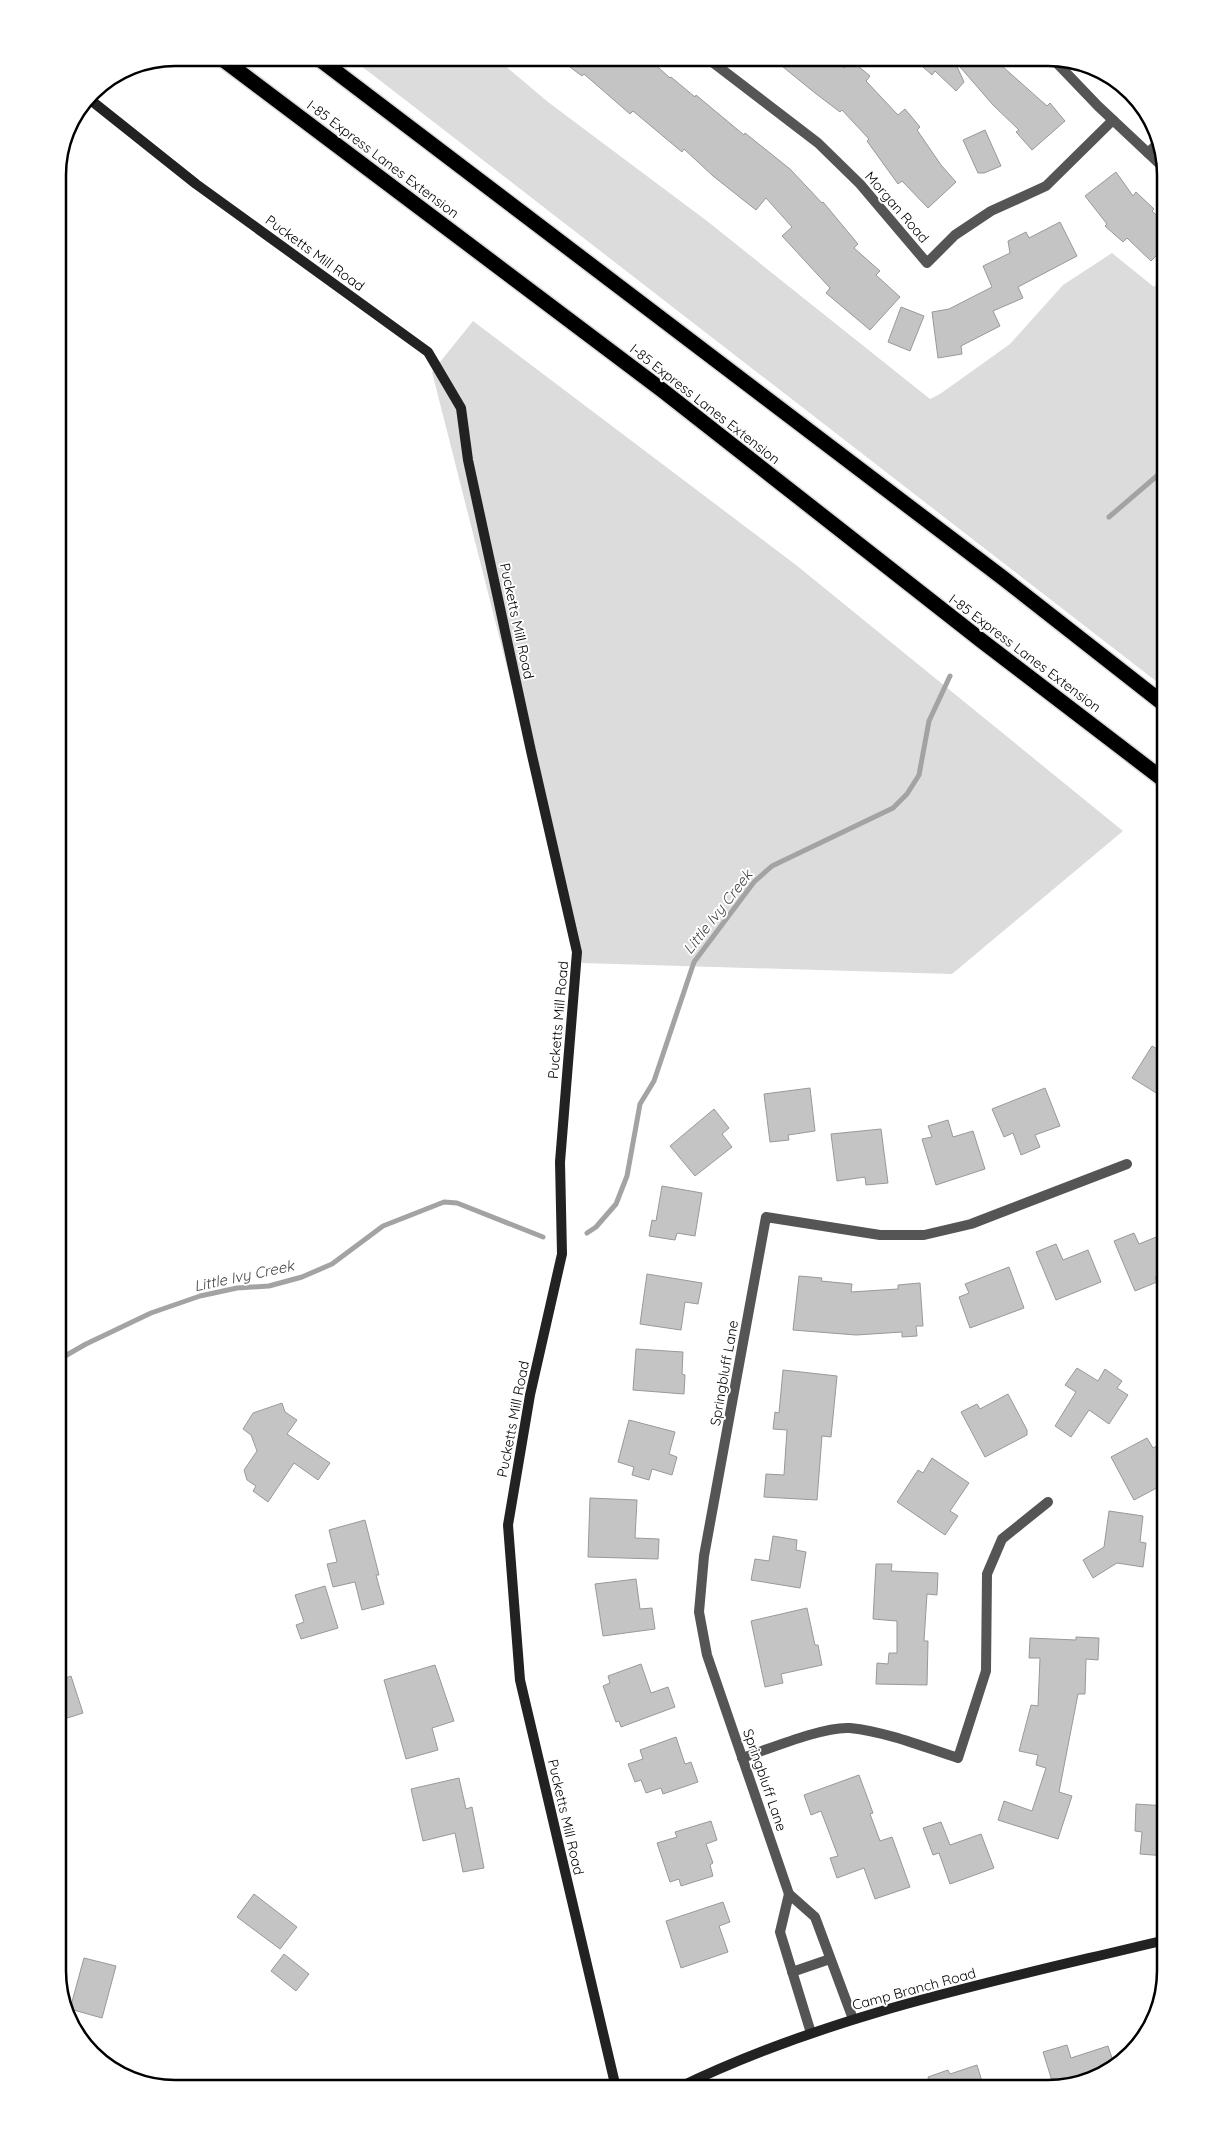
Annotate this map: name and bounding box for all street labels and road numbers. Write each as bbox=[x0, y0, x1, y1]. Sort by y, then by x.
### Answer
street label: I-85 Express Lanes Extension bbox=[303, 96, 463, 222]
street label: Morgan Road bbox=[861, 168, 933, 246]
street label: Pucketts Mill Road bbox=[262, 211, 368, 295]
street label: I-85 Express Lanes Extension bbox=[626, 340, 784, 468]
street label: Pucketts Mill Road bbox=[496, 561, 538, 681]
street label: I-85 Express Lanes Extension bbox=[945, 590, 1105, 716]
street label: Pucketts Mill Road bbox=[544, 960, 572, 1080]
street label: Springbluff Lane bbox=[706, 1319, 742, 1427]
street label: Pucketts Mill Road bbox=[493, 1359, 533, 1479]
street label: Springbluff Lane bbox=[739, 1726, 791, 1834]
street label: Pucketts Mill Road bbox=[544, 1757, 588, 1877]
street label: Camp Branch Road bbox=[850, 1964, 978, 2014]

